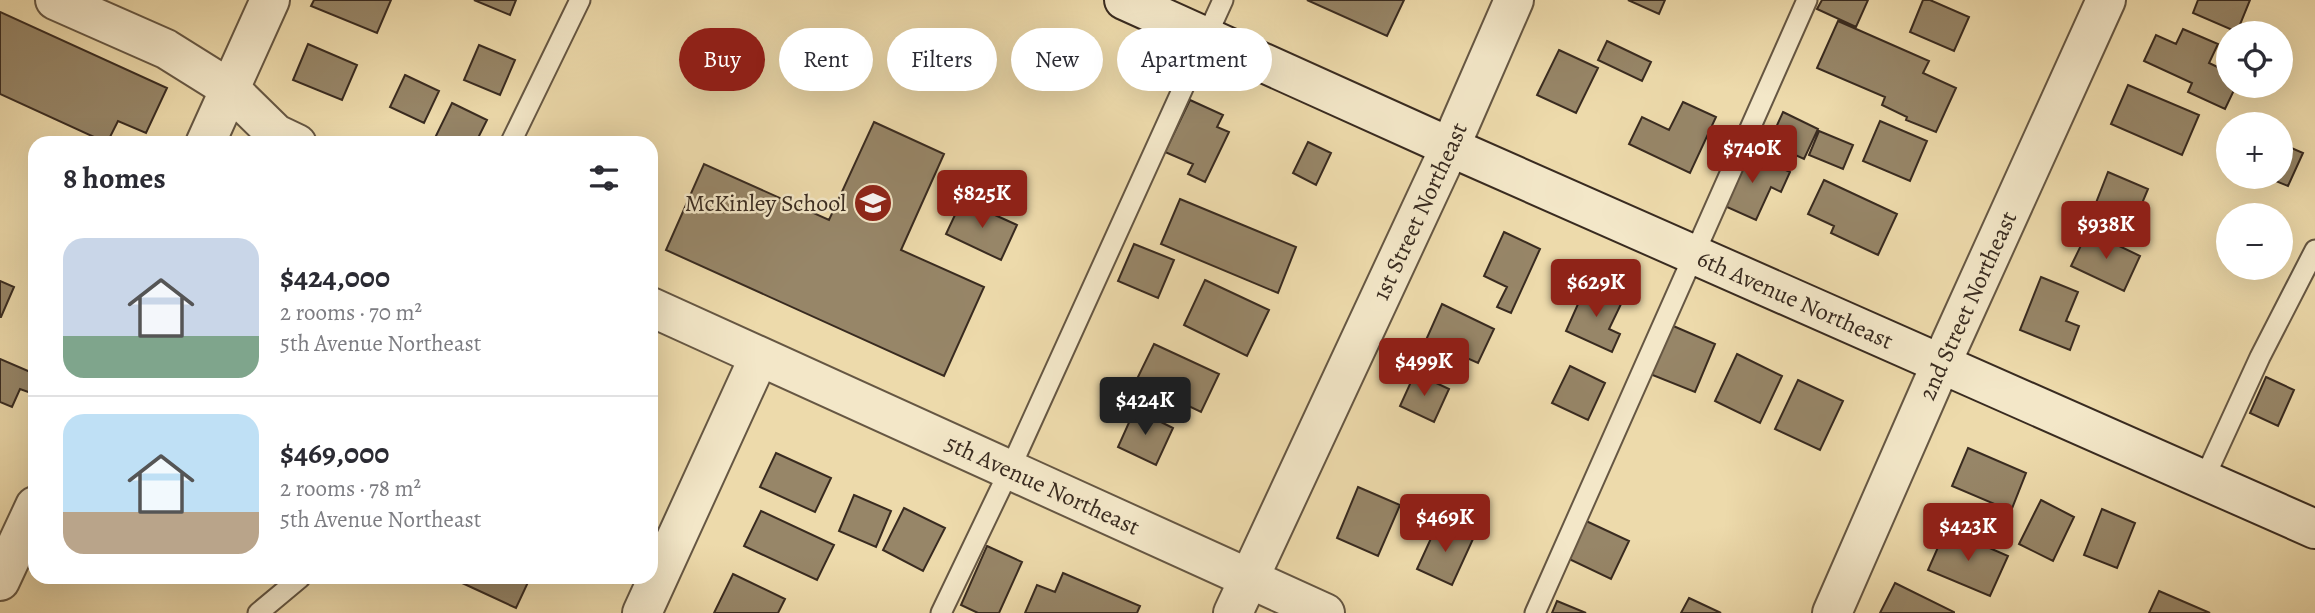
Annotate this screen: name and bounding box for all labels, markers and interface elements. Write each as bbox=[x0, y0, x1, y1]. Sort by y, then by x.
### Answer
map controls bbox=[2216, 21, 2293, 280]
button: locate bbox=[2216, 21, 2293, 98]
chip: Buy bbox=[679, 28, 765, 91]
chip: Rent bbox=[779, 28, 873, 91]
chip: Filters bbox=[887, 28, 997, 91]
chip: New bbox=[1011, 28, 1103, 91]
chip: Apartment bbox=[1117, 28, 1272, 91]
button: + bbox=[2216, 112, 2293, 189]
street label: 1st Street Northeast bbox=[1365, 117, 1475, 305]
pin: $740K bbox=[1703, 125, 1801, 185]
text: $740K bbox=[1723, 132, 1781, 163]
text: 8 homes bbox=[63, 158, 166, 198]
icon: filters bbox=[585, 159, 623, 197]
pin: $825K bbox=[933, 170, 1031, 230]
text: $825K bbox=[953, 177, 1011, 208]
school or university icon: McKinley School bbox=[852, 182, 894, 224]
place label: McKinley School bbox=[685, 187, 846, 219]
pin: $938K bbox=[2057, 202, 2155, 261]
button: − bbox=[2216, 203, 2293, 280]
street label: 2nd Street Northeast bbox=[1911, 206, 2024, 405]
text: $938K bbox=[2077, 208, 2135, 239]
street label: 6th Avenue Northeast bbox=[1692, 242, 1898, 357]
text: $424,000 bbox=[280, 257, 390, 297]
pin: $629K bbox=[1547, 260, 1645, 319]
icon: home bbox=[119, 266, 203, 350]
text: $629K bbox=[1567, 266, 1625, 297]
text: 2 rooms · 70 m² bbox=[280, 297, 422, 328]
text: 5th Avenue Northeast bbox=[280, 328, 481, 359]
pin: $499K bbox=[1375, 338, 1473, 398]
text: $499K bbox=[1395, 345, 1453, 376]
pin: $424K bbox=[1096, 378, 1194, 437]
text: $424K bbox=[1116, 384, 1174, 415]
street label: 5th Avenue Northeast bbox=[940, 427, 1145, 543]
text: $469,000 bbox=[280, 433, 389, 473]
icon: home bbox=[119, 442, 203, 526]
text: 2 rooms · 78 m² bbox=[280, 473, 421, 504]
pin: $469K bbox=[1396, 494, 1494, 554]
text: $469K bbox=[1416, 501, 1474, 532]
text: 5th Avenue Northeast bbox=[280, 504, 481, 535]
pin: $423K bbox=[1919, 504, 2017, 563]
text: $423K bbox=[1939, 510, 1997, 541]

